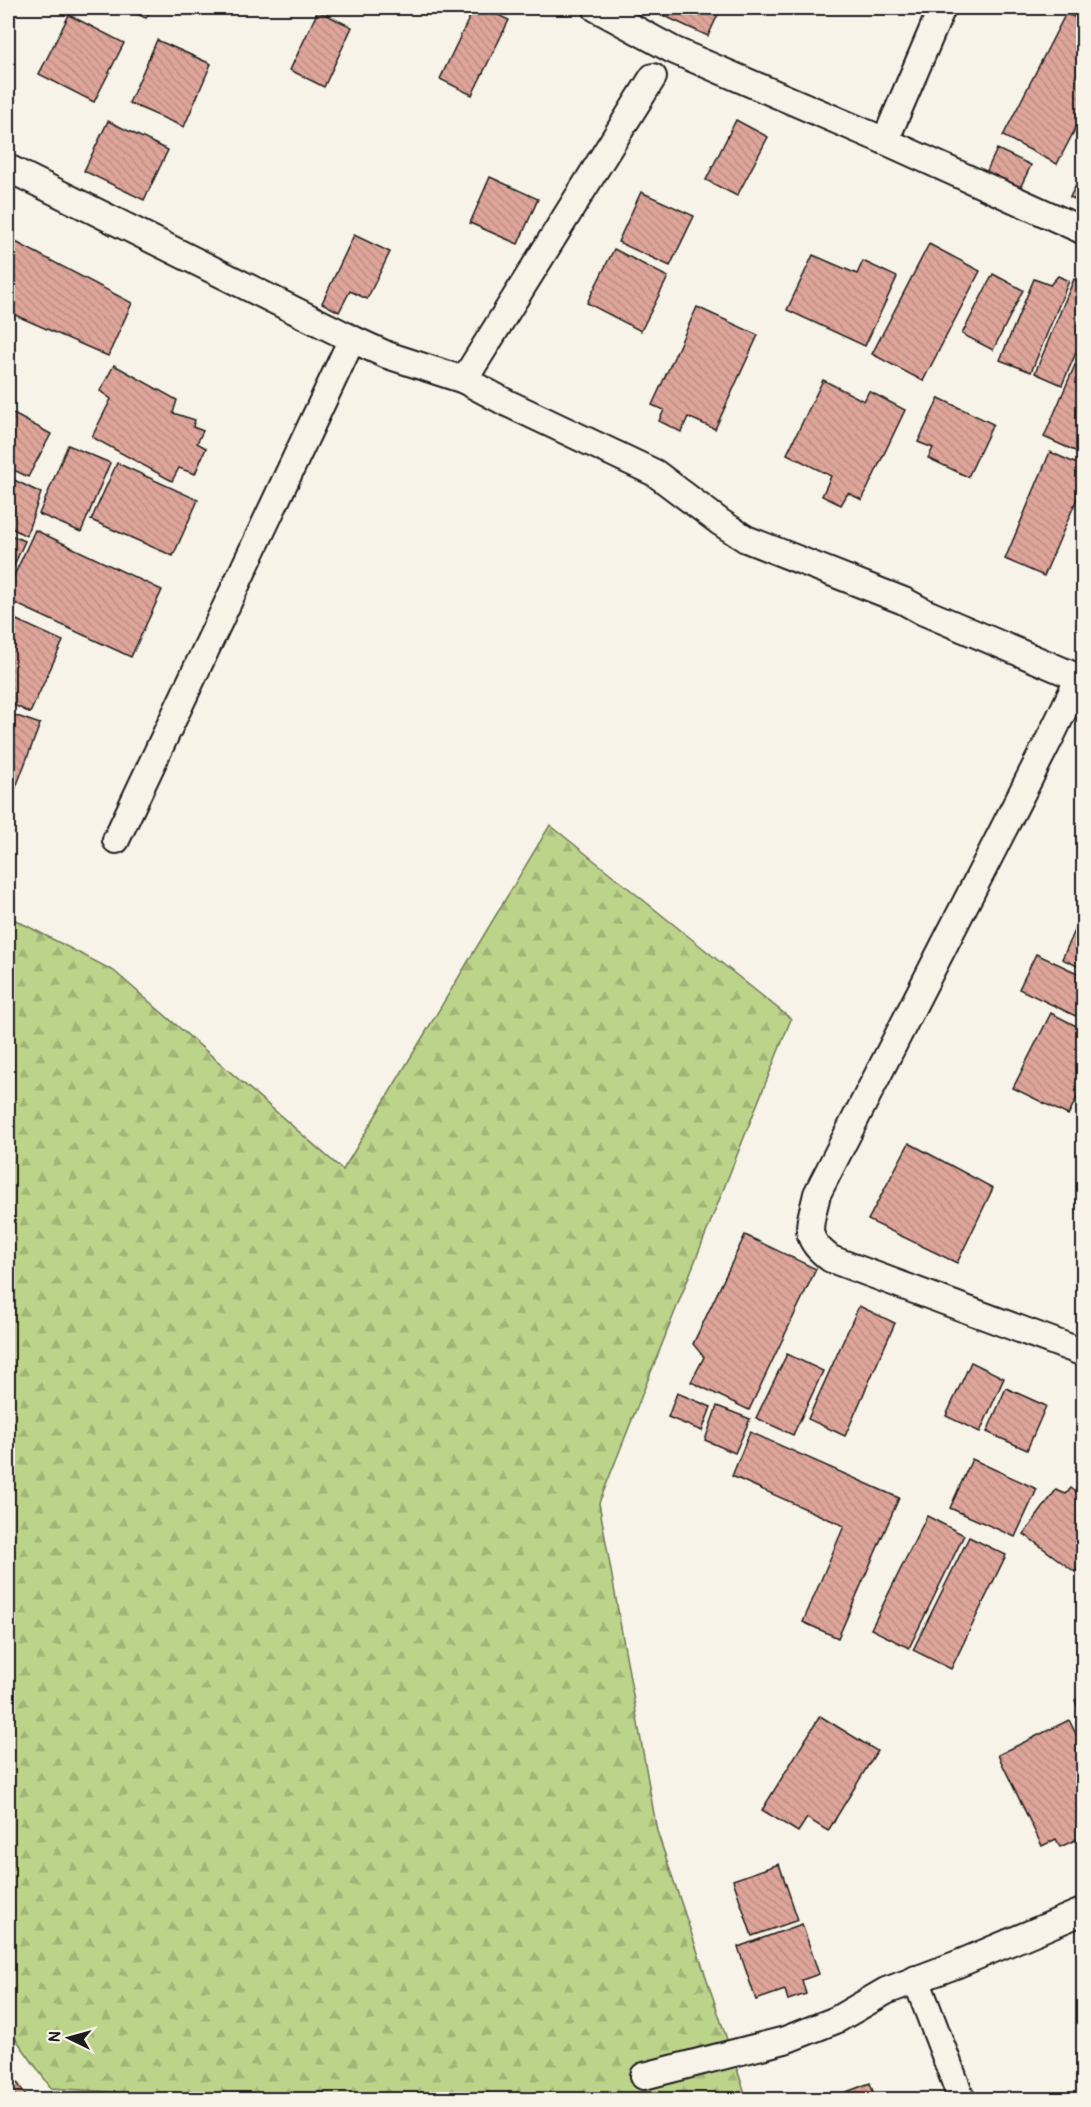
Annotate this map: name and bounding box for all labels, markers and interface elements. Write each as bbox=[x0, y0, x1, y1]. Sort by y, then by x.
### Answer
north arrow bbox=[39, 2008, 99, 2068]
text: N bbox=[45, 2030, 66, 2043]

